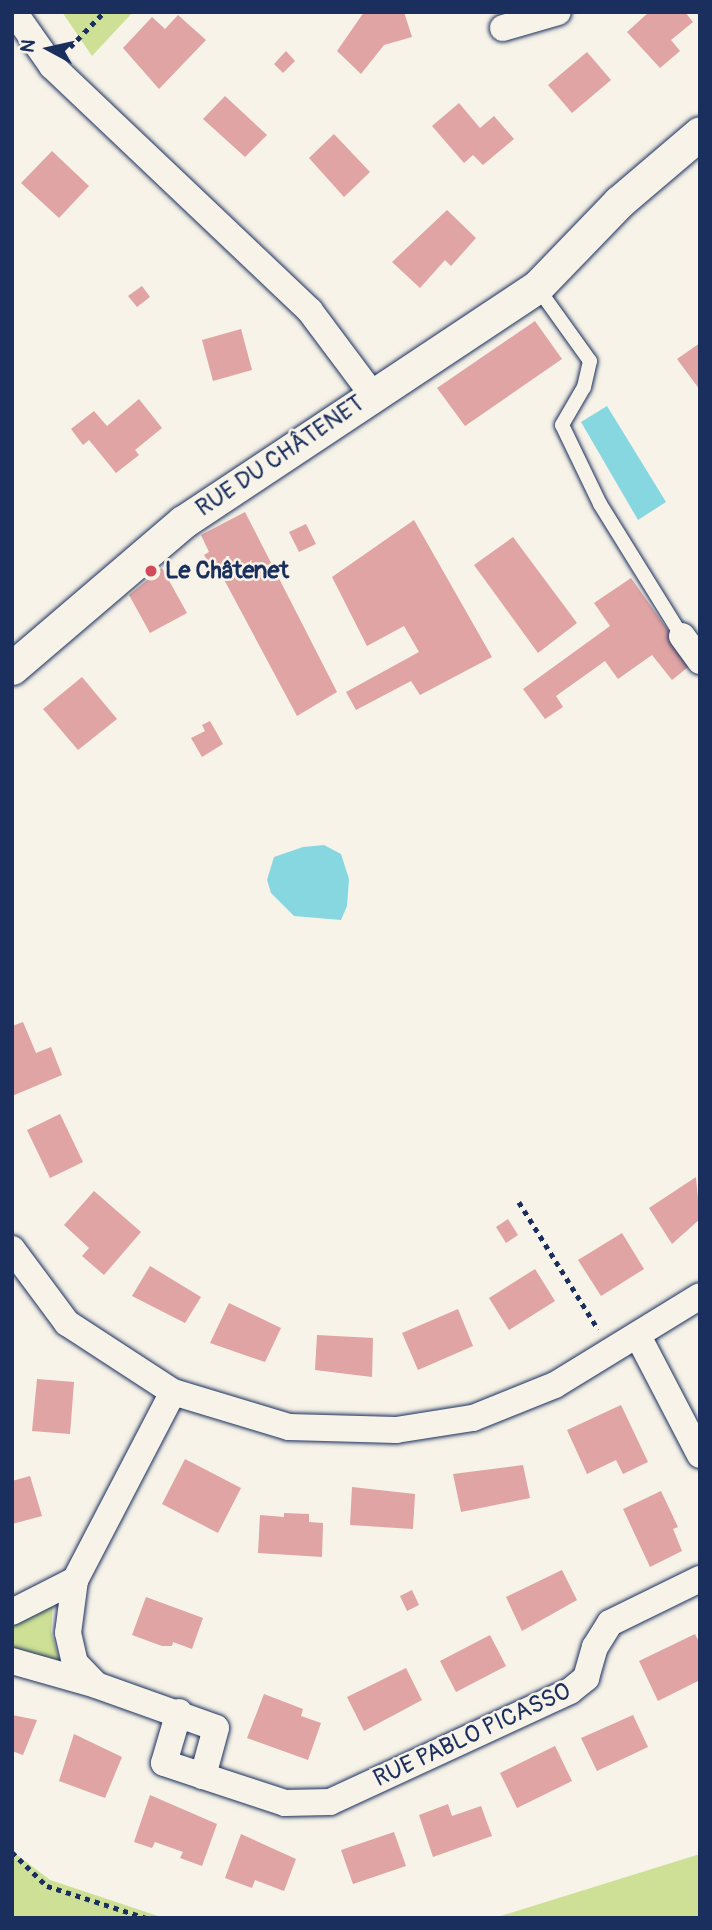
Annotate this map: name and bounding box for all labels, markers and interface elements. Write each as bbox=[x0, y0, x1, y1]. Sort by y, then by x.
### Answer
north arrow bbox=[14, 14, 84, 84]
text: N bbox=[15, 38, 41, 54]
street label: RUE DU CHÂTENET bbox=[190, 389, 370, 523]
place label: Le Châtenet bbox=[165, 557, 289, 585]
marker: Le Châtenet bbox=[143, 563, 159, 579]
street label: RUE PABLO PICASSO bbox=[369, 1677, 575, 1793]

